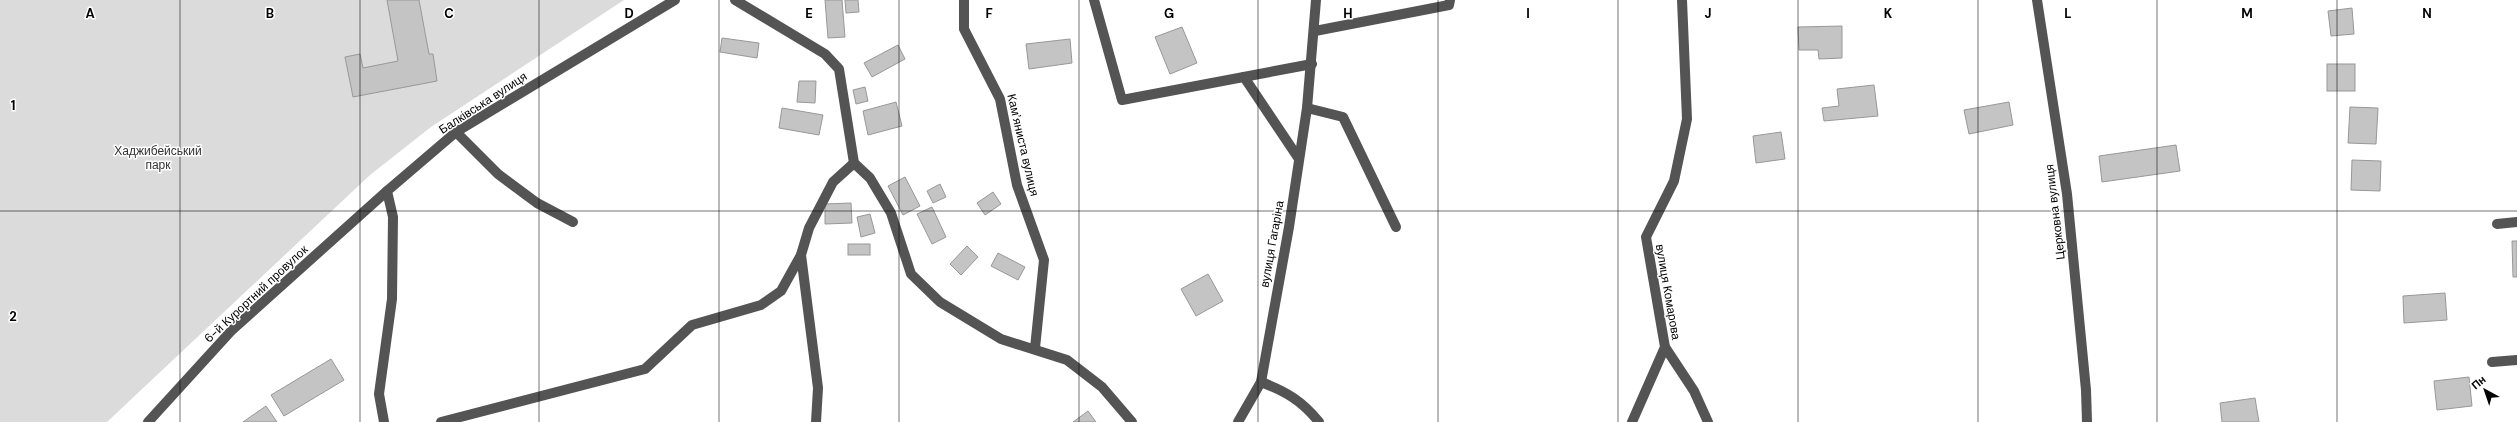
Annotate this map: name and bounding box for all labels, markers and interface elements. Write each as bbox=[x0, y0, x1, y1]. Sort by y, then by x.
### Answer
text: A bbox=[85, 5, 95, 22]
text: B bbox=[266, 5, 274, 22]
text: C bbox=[444, 5, 454, 22]
text: D bbox=[624, 5, 634, 22]
text: E bbox=[805, 5, 813, 22]
text: F bbox=[985, 5, 993, 22]
text: G bbox=[1164, 5, 1174, 22]
text: H bbox=[1343, 5, 1353, 22]
text: I bbox=[1526, 5, 1530, 22]
text: J bbox=[1704, 5, 1712, 22]
text: K bbox=[1884, 5, 1893, 22]
text: L bbox=[2064, 5, 2072, 22]
text: M bbox=[2241, 5, 2253, 22]
text: N bbox=[2422, 5, 2432, 22]
street label: Балківська вулиця bbox=[436, 68, 530, 138]
street label: Камʼяниста вулиця bbox=[1003, 92, 1043, 198]
text: 1 bbox=[11, 97, 15, 114]
park label: Хаджибейський парк bbox=[114, 143, 202, 173]
street label: Церковна вулиця bbox=[2041, 163, 2069, 261]
street label: вулиця Гагаріна bbox=[1256, 199, 1288, 289]
street label: 6-й Курортний провулок bbox=[201, 241, 312, 346]
street label: вулиця Комарова bbox=[1652, 243, 1684, 341]
text: 2 bbox=[9, 308, 17, 325]
north arrow bbox=[2465, 370, 2505, 410]
text: Пн bbox=[2468, 372, 2489, 392]

